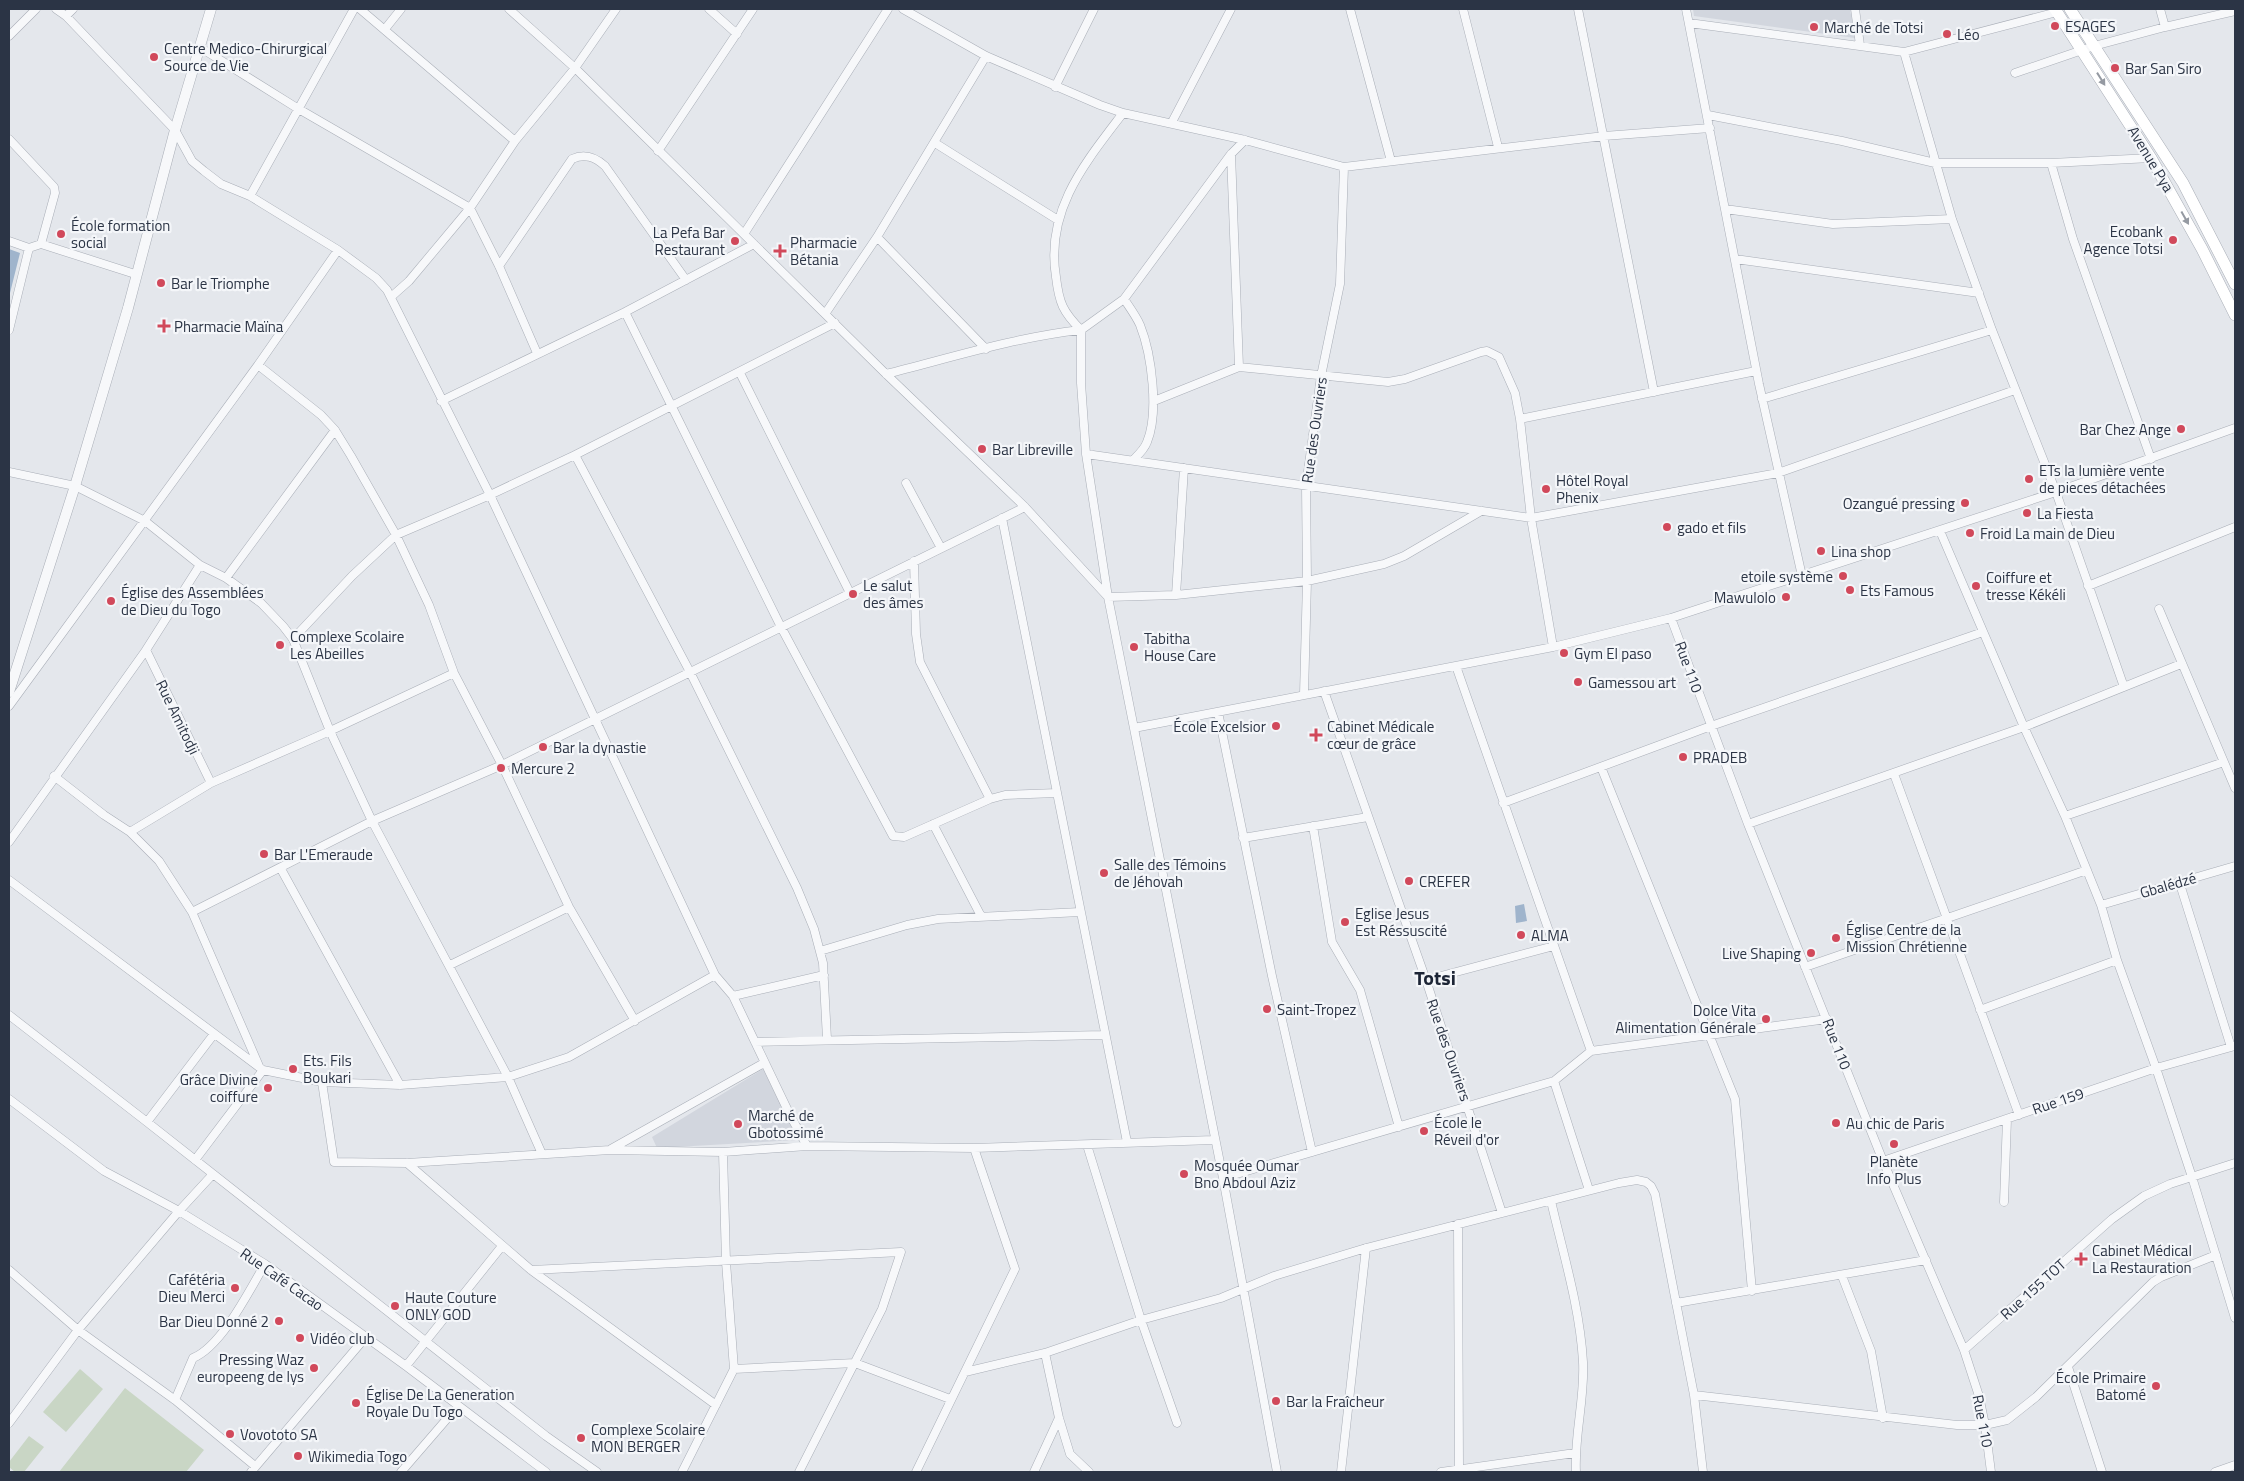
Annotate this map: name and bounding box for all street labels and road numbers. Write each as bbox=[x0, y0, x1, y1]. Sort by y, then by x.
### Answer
street label: Avenue Pya bbox=[2122, 121, 2180, 197]
street label: Rue des Ouvriers bbox=[1295, 375, 1333, 485]
street label: Rue 110 bbox=[1669, 638, 1709, 696]
street label: Rue Amitodji bbox=[150, 676, 206, 758]
street label: Gbalédzé bbox=[2137, 866, 2199, 904]
street label: Rue des Ouvriers bbox=[1421, 996, 1477, 1104]
street label: Rue 110 bbox=[1817, 1015, 1857, 1073]
street label: Rue 159 bbox=[2029, 1081, 2087, 1121]
street label: Rue Café Cacao bbox=[236, 1242, 328, 1316]
street label: Rue 155 TOT bbox=[1995, 1253, 2071, 1325]
street label: Rue 110 bbox=[1967, 1393, 1999, 1449]

